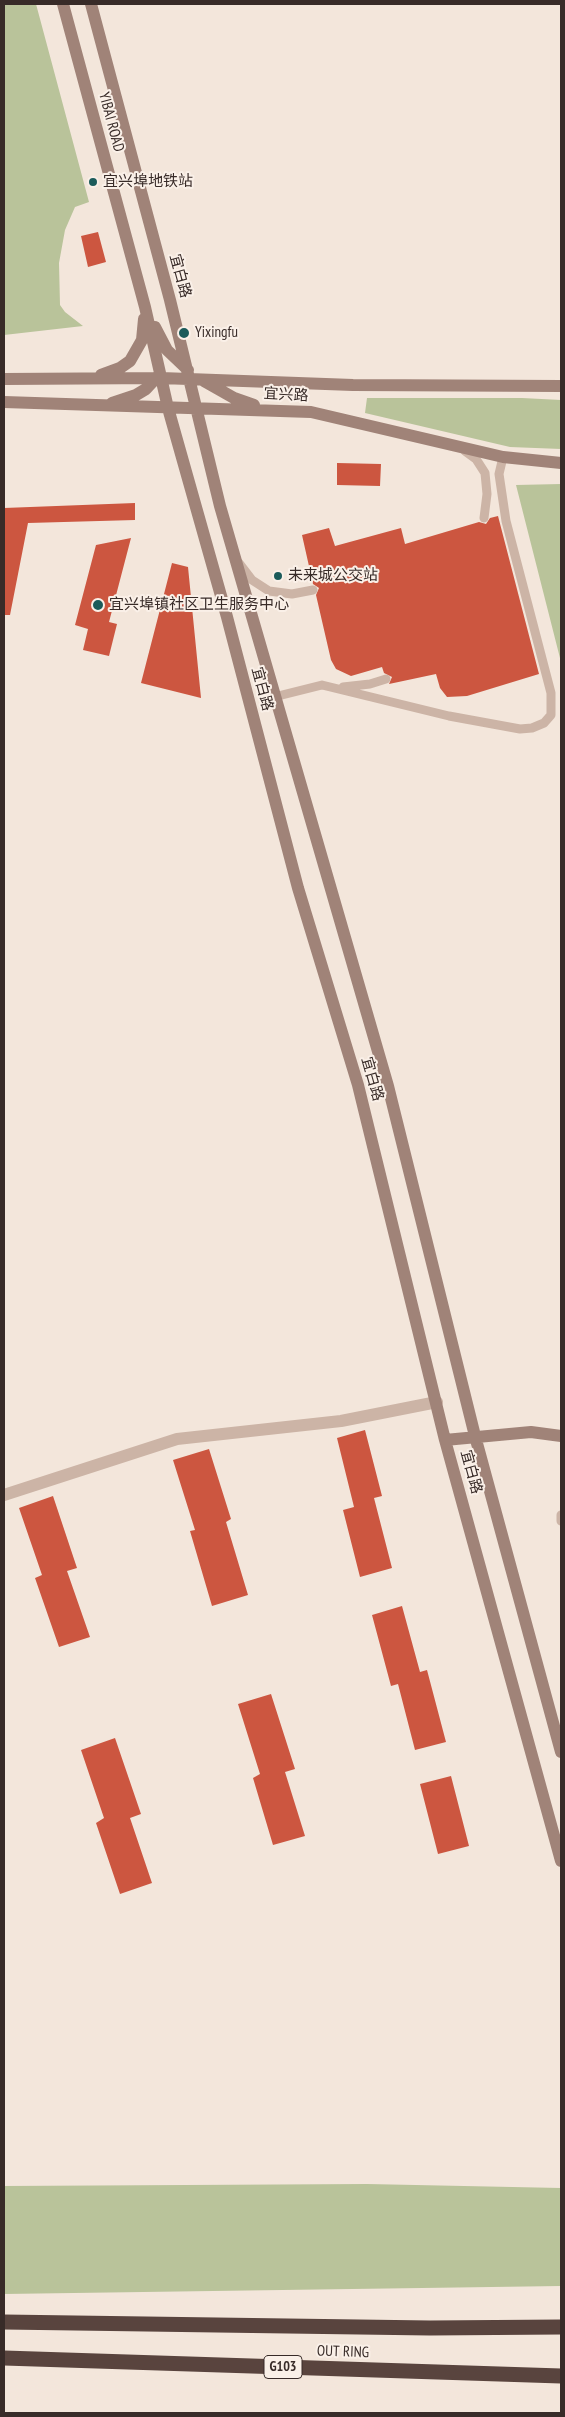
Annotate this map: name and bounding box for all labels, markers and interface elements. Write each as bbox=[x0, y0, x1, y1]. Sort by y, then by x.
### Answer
street label: YIBAI ROAD bbox=[94, 90, 128, 154]
place label: 宜兴埠地铁站 bbox=[103, 173, 193, 191]
marker: 宜兴埠地铁站 bbox=[87, 176, 99, 188]
street label: 宜白路 bbox=[165, 252, 195, 300]
place label: Yixingfu bbox=[195, 324, 238, 342]
marker: Yixingfu bbox=[177, 326, 191, 340]
street label: 宜兴路 bbox=[263, 385, 309, 405]
place label: 未来城公交站 bbox=[288, 567, 378, 585]
marker: 未来城公交站 bbox=[272, 570, 284, 582]
place label: 宜兴埠镇社区卫生服务中心 bbox=[109, 596, 289, 614]
marker: 宜兴埠镇社区卫生服务中心 bbox=[91, 598, 105, 612]
street label: 宜白路 bbox=[247, 665, 277, 713]
street label: 宜白路 bbox=[357, 1055, 387, 1103]
street label: 宜白路 bbox=[456, 1448, 486, 1496]
street label: OUT RING bbox=[317, 2342, 369, 2362]
road number: G103 bbox=[264, 2356, 302, 2378]

